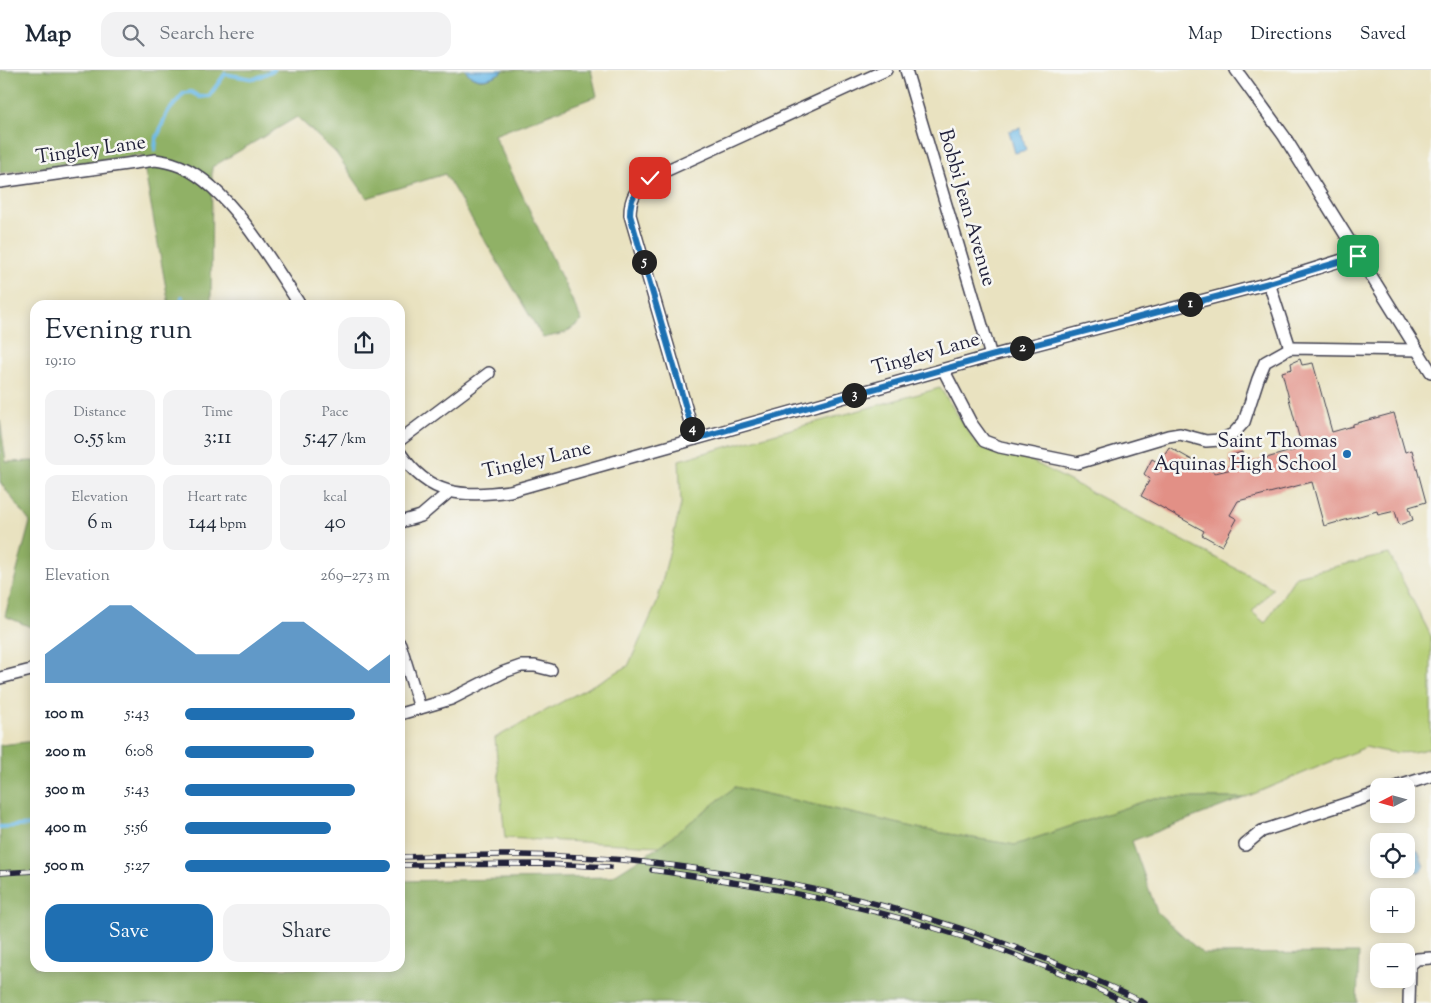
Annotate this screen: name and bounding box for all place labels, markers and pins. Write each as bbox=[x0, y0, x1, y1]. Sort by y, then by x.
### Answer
pin bbox=[629, 157, 671, 199]
pin bbox=[1337, 235, 1379, 277]
pin: 5 bbox=[632, 250, 656, 274]
pin: 1 bbox=[1178, 292, 1202, 316]
pin: 2 bbox=[1010, 336, 1034, 360]
pin: 3 bbox=[842, 382, 866, 408]
pin: 4 bbox=[680, 416, 704, 442]
place label: Saint Thomas Aquinas High School bbox=[1153, 428, 1337, 480]
marker: Saint Thomas Aquinas High School bbox=[1341, 448, 1353, 460]

